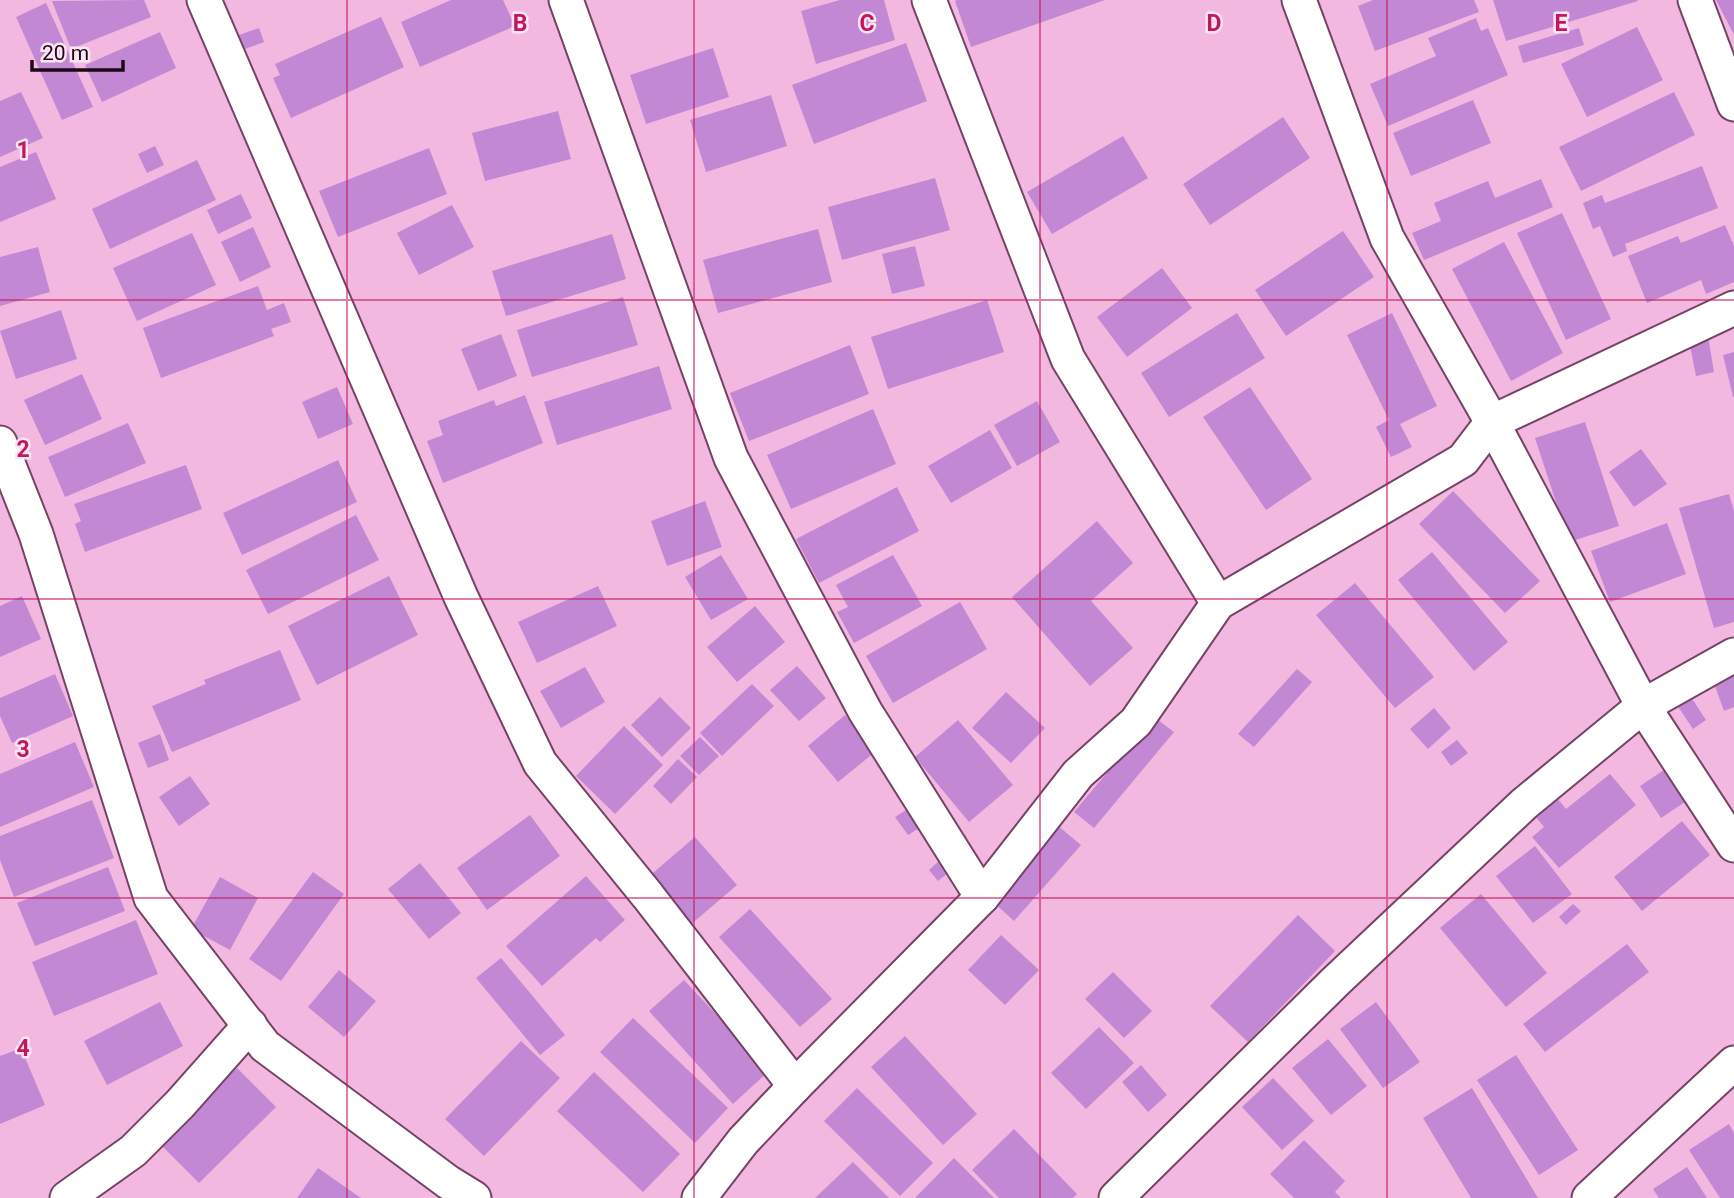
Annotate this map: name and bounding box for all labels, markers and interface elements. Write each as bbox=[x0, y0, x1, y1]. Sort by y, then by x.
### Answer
text: B bbox=[513, 10, 527, 37]
text: C bbox=[859, 10, 875, 37]
text: D bbox=[1207, 10, 1221, 37]
text: E bbox=[1555, 10, 1568, 37]
scale bar bbox=[32, 28, 122, 72]
text: 20 m bbox=[42, 41, 89, 65]
text: 1 bbox=[16, 137, 30, 164]
text: 2 bbox=[16, 436, 30, 463]
text: 3 bbox=[16, 736, 30, 763]
text: 4 bbox=[16, 1035, 30, 1062]

